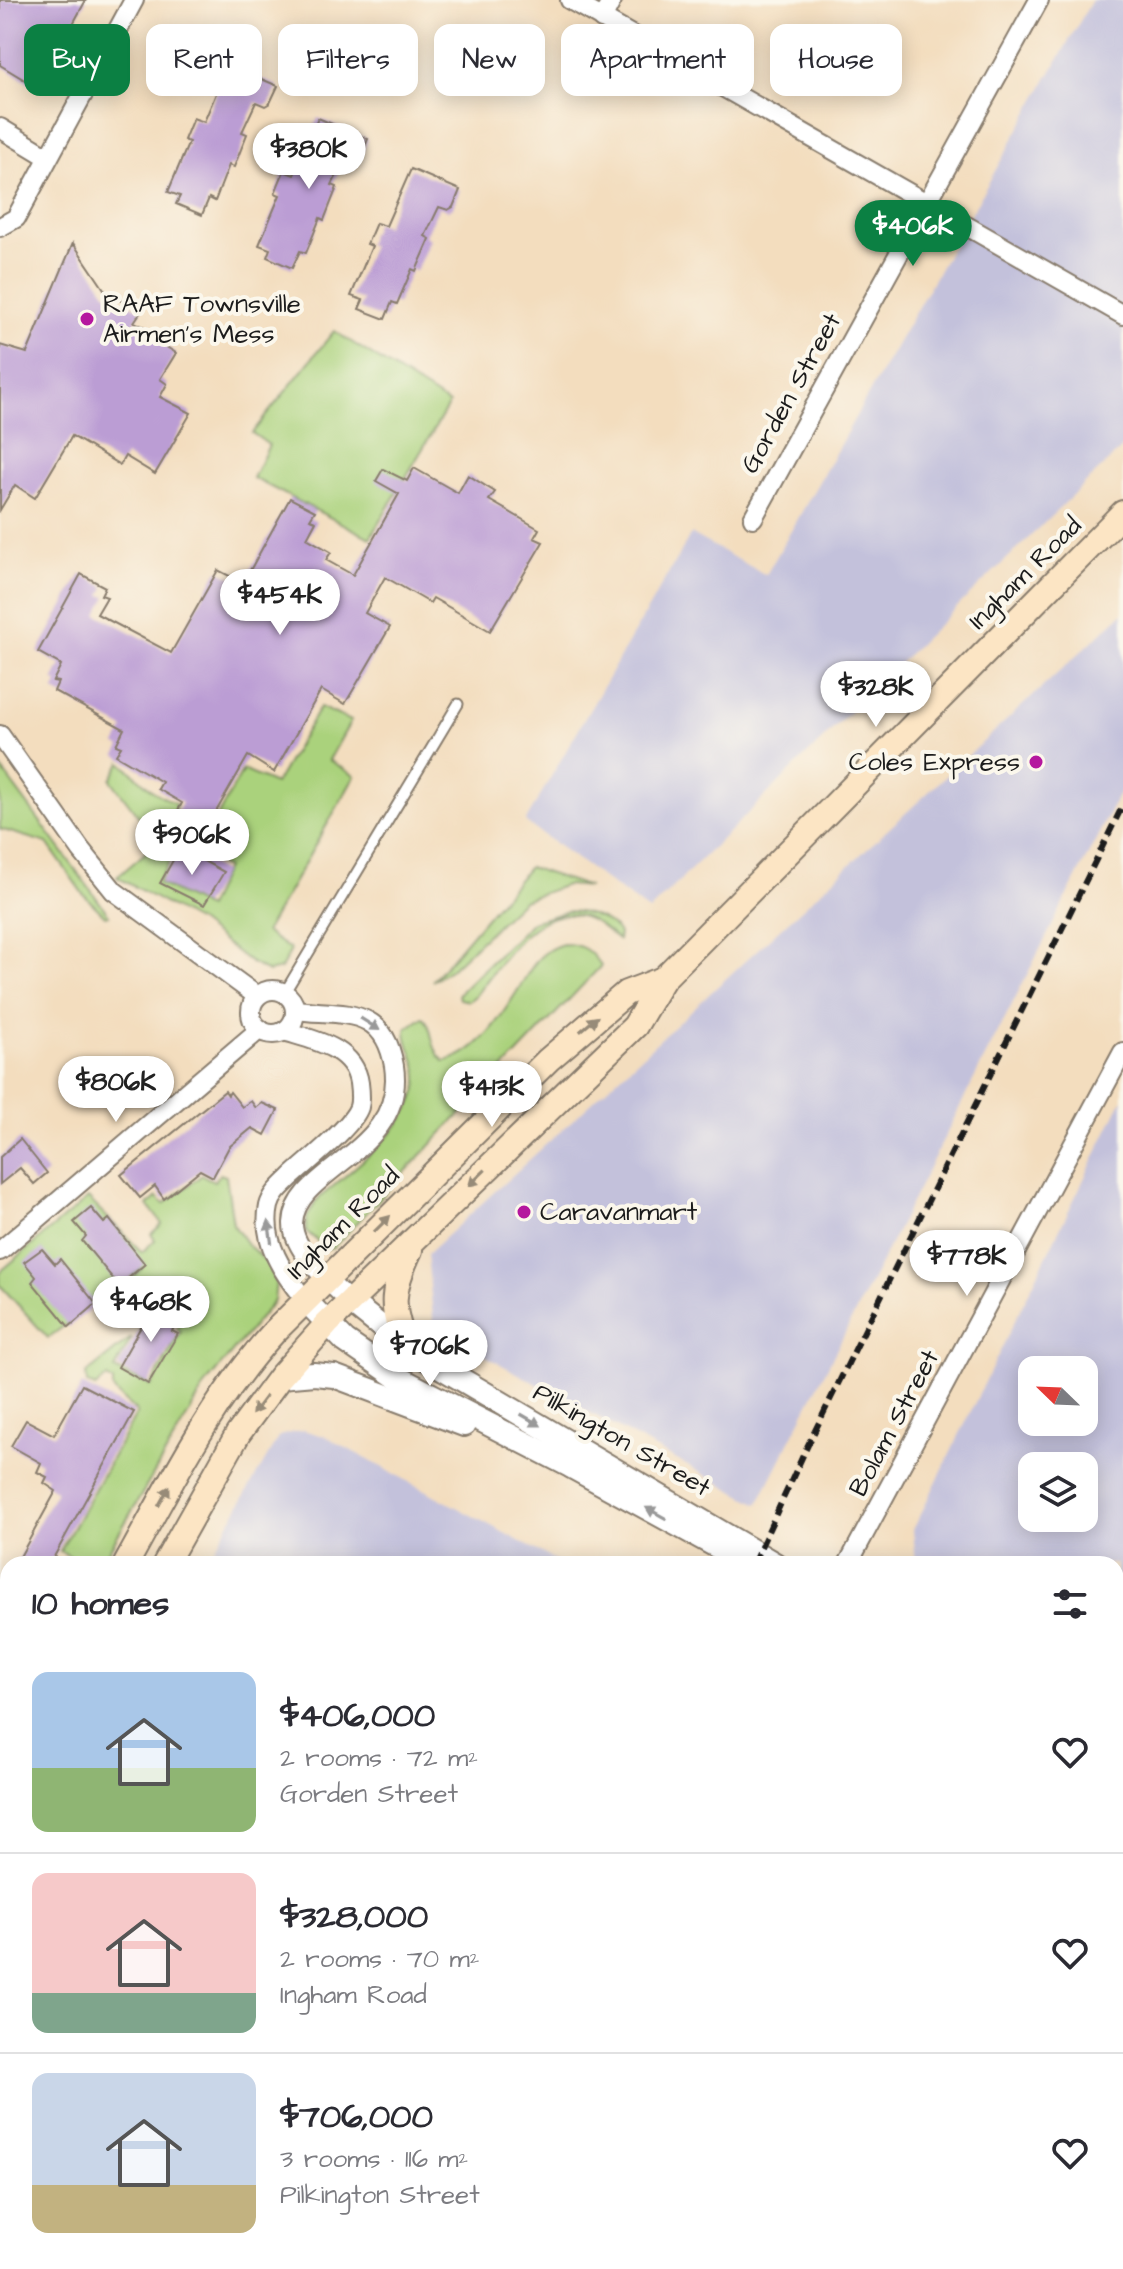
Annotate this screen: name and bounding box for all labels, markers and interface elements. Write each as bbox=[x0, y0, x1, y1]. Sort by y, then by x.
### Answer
chip: Buy bbox=[24, 24, 130, 96]
chip: Rent bbox=[146, 24, 262, 96]
chip: Filters bbox=[278, 24, 418, 96]
chip: New bbox=[434, 24, 545, 96]
chip: Apartment bbox=[561, 24, 754, 96]
chip: House bbox=[770, 24, 902, 96]
pin: $380K bbox=[253, 123, 365, 191]
text: $380K bbox=[271, 131, 347, 167]
pin: $406K bbox=[857, 200, 969, 268]
text: $406K bbox=[873, 208, 953, 244]
place label: RAAF Townsville Airmen's Mess bbox=[103, 286, 301, 352]
street label: Gorden Street bbox=[732, 306, 850, 480]
marker: RAAF Townsville Airmen's Mess bbox=[78, 310, 96, 328]
street label: Ingham Road bbox=[960, 508, 1091, 639]
pin: $454K bbox=[224, 569, 336, 637]
text: $454K bbox=[238, 577, 322, 613]
pin: $328K bbox=[820, 661, 932, 729]
text: $328K bbox=[838, 669, 914, 705]
place label: Coles Express bbox=[849, 744, 1020, 780]
marker: Coles Express bbox=[1027, 753, 1045, 771]
pin: $906K bbox=[136, 809, 248, 877]
text: $906K bbox=[153, 817, 231, 853]
one-way arrow bbox=[360, 1016, 381, 1031]
one-way arrow bbox=[579, 1016, 599, 1033]
pin: $806K bbox=[60, 1056, 172, 1124]
pin: $413K bbox=[436, 1061, 548, 1129]
text: $806K bbox=[76, 1064, 156, 1100]
text: $413K bbox=[460, 1069, 524, 1105]
street label: Ingham Road bbox=[278, 1158, 409, 1289]
one-way arrow bbox=[468, 1168, 487, 1186]
place label: Caravanmart bbox=[540, 1194, 698, 1230]
marker: Caravanmart bbox=[515, 1203, 533, 1221]
one-way arrow bbox=[372, 1215, 391, 1234]
one-way arrow bbox=[263, 1219, 276, 1244]
pin: $778K bbox=[911, 1230, 1023, 1298]
text: $778K bbox=[927, 1238, 1007, 1274]
pin: $468K bbox=[95, 1276, 207, 1344]
text: $468K bbox=[110, 1284, 192, 1320]
pin: $706K bbox=[374, 1320, 486, 1388]
text: $706K bbox=[391, 1328, 469, 1364]
street label: Bolam Street bbox=[840, 1343, 948, 1503]
north arrow bbox=[1018, 1356, 1098, 1436]
map controls bbox=[1018, 1356, 1098, 1532]
street label: Pilkington Street bbox=[526, 1374, 718, 1507]
one-way arrow bbox=[251, 1395, 267, 1415]
one-way arrow bbox=[520, 1413, 543, 1427]
button: layers bbox=[1018, 1452, 1098, 1532]
one-way arrow bbox=[157, 1484, 171, 1507]
one-way arrow bbox=[644, 1506, 667, 1520]
text: 10 homes bbox=[32, 1580, 169, 1628]
icon: filters bbox=[1048, 1582, 1092, 1626]
text: $406,000 bbox=[280, 1692, 435, 1740]
icon: home bbox=[96, 1704, 192, 1800]
icon: heart bbox=[1048, 1730, 1092, 1774]
text: 2 rooms · 72 m² bbox=[280, 1740, 478, 1776]
text: Gorden Street bbox=[280, 1776, 458, 1812]
text: $328,000 bbox=[280, 1893, 428, 1941]
icon: home bbox=[96, 1905, 192, 2001]
icon: heart bbox=[1048, 1931, 1092, 1975]
text: 2 rooms · 70 m² bbox=[280, 1941, 479, 1977]
text: Ingham Road bbox=[280, 1977, 427, 2013]
text: $706,000 bbox=[280, 2093, 433, 2141]
icon: home bbox=[96, 2105, 192, 2201]
icon: heart bbox=[1048, 2131, 1092, 2175]
text: 3 rooms · 116 m² bbox=[280, 2141, 468, 2177]
text: Pilkington Street bbox=[280, 2177, 480, 2213]

